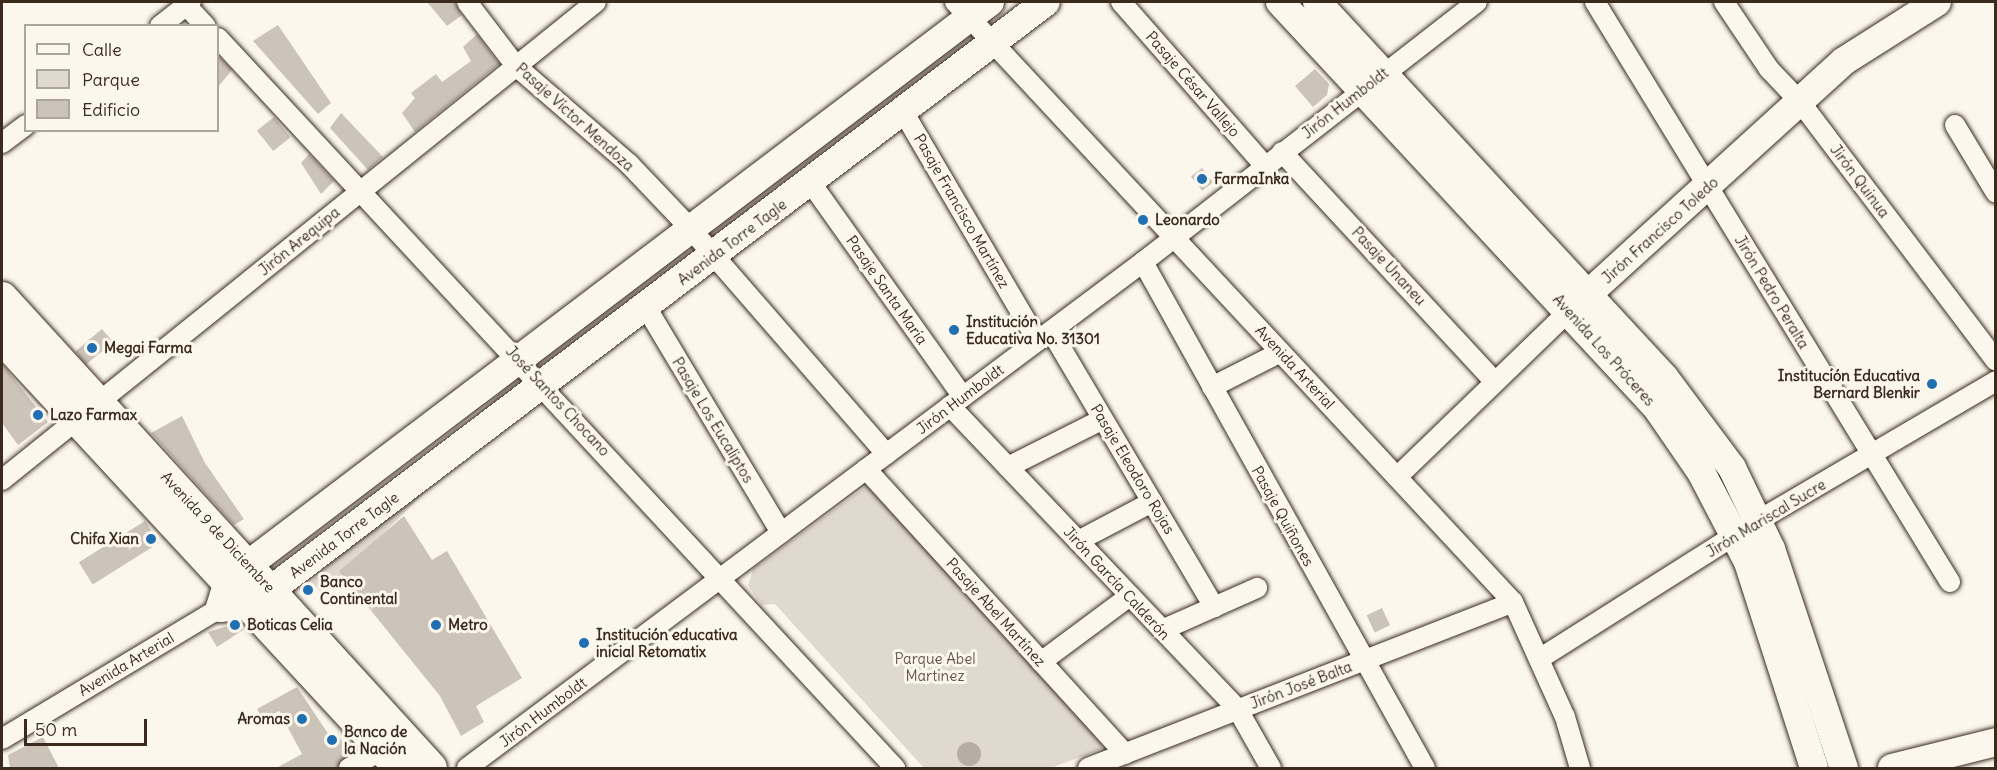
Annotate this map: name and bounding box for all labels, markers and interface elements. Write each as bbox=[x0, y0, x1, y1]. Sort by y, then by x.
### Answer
legend bbox=[24, 24, 219, 132]
street label: Pasaje César Vallejo bbox=[1142, 27, 1244, 141]
text: Calle bbox=[82, 38, 122, 61]
street label: Pasaje Víctor Mendoza bbox=[512, 59, 638, 175]
street label: Jirón Humboldt bbox=[1298, 64, 1392, 142]
text: Parque bbox=[82, 68, 140, 91]
text: Edificio bbox=[82, 98, 140, 121]
street label: Pasaje Francisco Martínez bbox=[910, 131, 1014, 291]
street label: Jirón Quinua bbox=[1827, 141, 1893, 221]
place label: FarmaInka bbox=[1214, 170, 1289, 188]
marker: FarmaInka bbox=[1195, 172, 1209, 186]
street label: Jirón Francisco Toledo bbox=[1598, 173, 1722, 287]
street label: Avenida Torre Tagle bbox=[674, 195, 790, 289]
street label: Jirón Arequipa bbox=[255, 203, 343, 279]
place label: Leonardo bbox=[1155, 211, 1220, 229]
marker: Leonardo bbox=[1136, 213, 1150, 227]
street label: Pasaje Unaneu bbox=[1348, 223, 1430, 309]
street label: Pasaje Santa María bbox=[843, 232, 931, 348]
street label: Jirón Pedro Peralta bbox=[1731, 232, 1813, 352]
street label: Avenida Los Próceres bbox=[1549, 290, 1659, 410]
place label: Institución Educativa No. 31301 bbox=[966, 312, 1100, 347]
street label: Avenida Arterial bbox=[1252, 321, 1338, 413]
marker: Institución Educativa No. 31301 bbox=[947, 323, 961, 337]
place label: Megai Farma bbox=[104, 339, 192, 357]
marker: Megai Farma bbox=[85, 341, 99, 355]
street label: José Santos Chocano bbox=[502, 342, 614, 460]
street label: Pasaje Los Eucaliptos bbox=[668, 354, 758, 486]
street label: Jirón Humboldt bbox=[913, 360, 1007, 438]
place label: Institución Educativa Bernard Blenkir bbox=[1778, 366, 1920, 401]
marker: Institución Educativa Bernard Blenkir bbox=[1925, 377, 1939, 391]
street label: Pasaje Eleodoro Rojas bbox=[1087, 401, 1179, 537]
place label: Lazo Farmax bbox=[50, 406, 137, 424]
marker: Lazo Farmax bbox=[31, 408, 45, 422]
street label: Pasaje Quiñones bbox=[1248, 463, 1318, 569]
street label: Avenida 9 de Diciembre bbox=[157, 468, 279, 596]
street label: Jirón Mariscal Sucre bbox=[1703, 475, 1829, 561]
street label: Avenida Torre Tagle bbox=[286, 488, 402, 582]
street label: Jirón García Calderón bbox=[1060, 523, 1174, 643]
place label: Chifa Xian bbox=[70, 530, 139, 548]
marker: Chifa Xian bbox=[144, 532, 158, 546]
street label: Pasaje Abel Martínez bbox=[943, 554, 1049, 670]
place label: Banco Continental bbox=[320, 572, 397, 607]
marker: Banco Continental bbox=[301, 583, 315, 597]
place label: Boticas Celia bbox=[247, 616, 333, 634]
place label: Metro bbox=[448, 616, 488, 634]
marker: Boticas Celia bbox=[228, 618, 242, 632]
marker: Metro bbox=[429, 618, 443, 632]
place label: Institución educativa inicial Retomatix bbox=[596, 625, 738, 660]
street label: Avenida Arterial bbox=[75, 628, 177, 700]
marker: Institución educativa inicial Retomatix bbox=[577, 636, 591, 650]
park label: Parque Abel Martinez bbox=[894, 649, 976, 684]
street label: Jirón José Balta bbox=[1248, 657, 1354, 713]
street label: Jirón Humboldt bbox=[496, 673, 590, 751]
scale bar bbox=[27, 707, 150, 745]
place label: Aromas bbox=[237, 710, 290, 728]
marker: Aromas bbox=[295, 712, 309, 726]
text: 50 m bbox=[35, 718, 77, 741]
place label: Banco de la Nación bbox=[344, 722, 407, 757]
marker: Banco de la Nación bbox=[325, 733, 339, 747]

